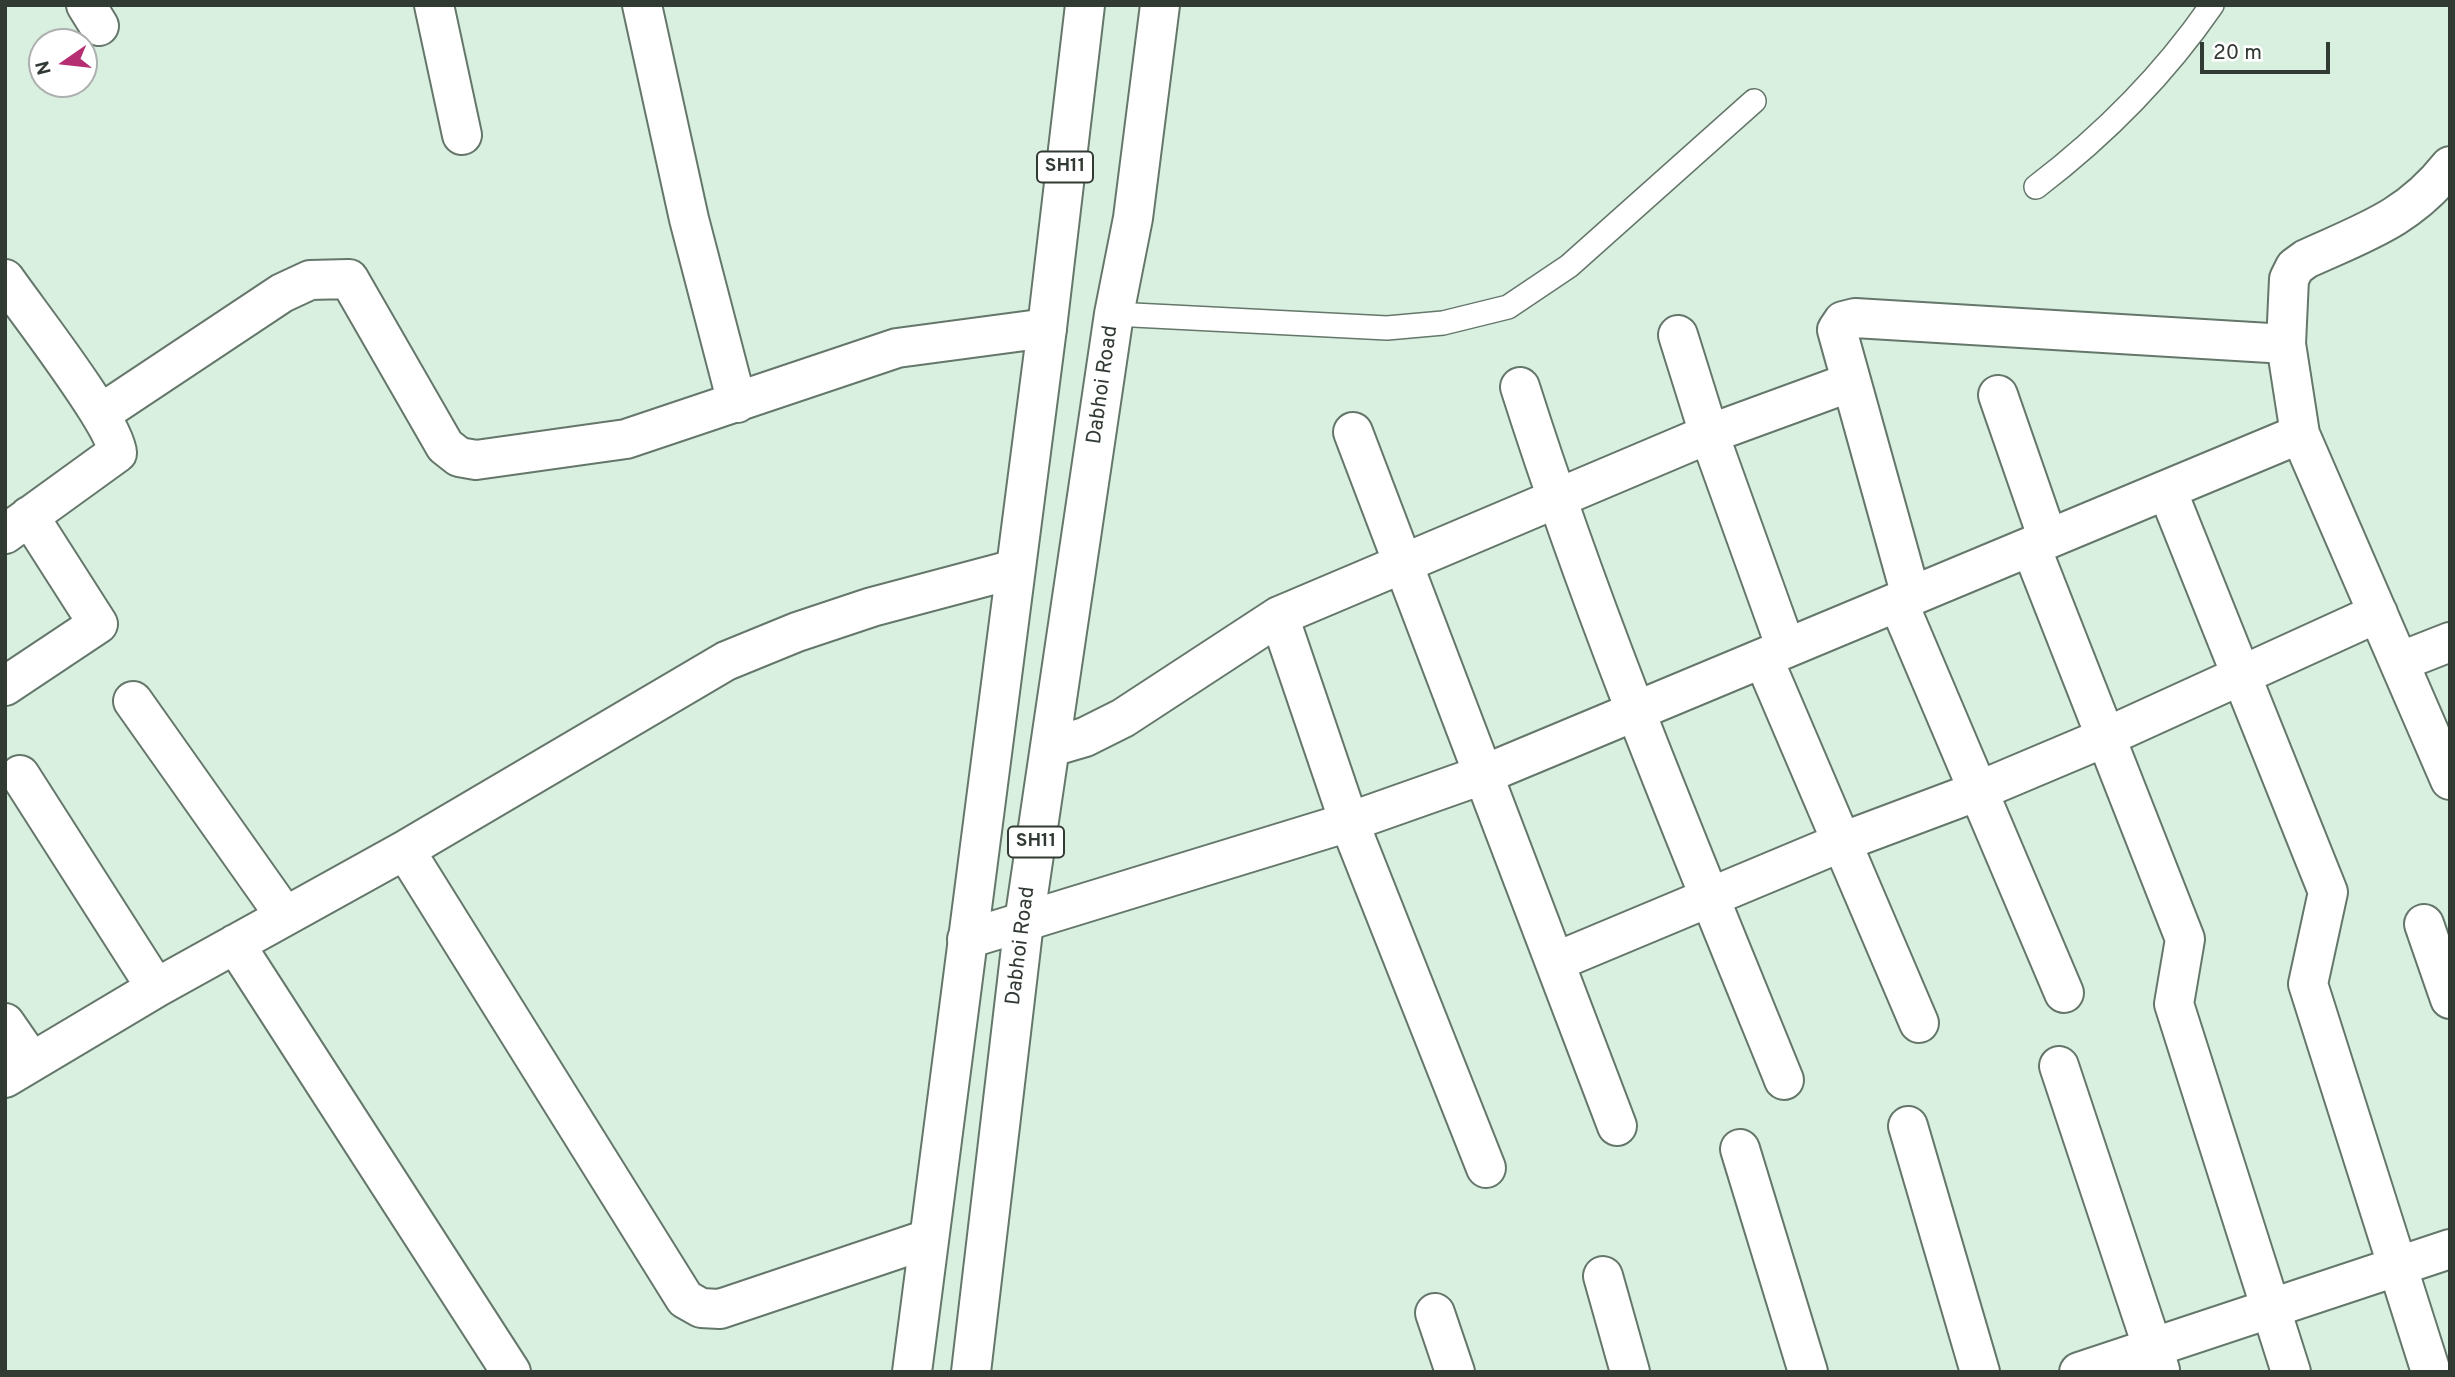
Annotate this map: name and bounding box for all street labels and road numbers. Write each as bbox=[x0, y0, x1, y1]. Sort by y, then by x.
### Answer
road number: SH11 bbox=[1037, 152, 1093, 182]
street label: Dabhoi Road bbox=[1083, 324, 1125, 446]
road number: SH11 bbox=[1008, 827, 1064, 858]
street label: Dabhoi Road bbox=[1002, 885, 1042, 1007]

